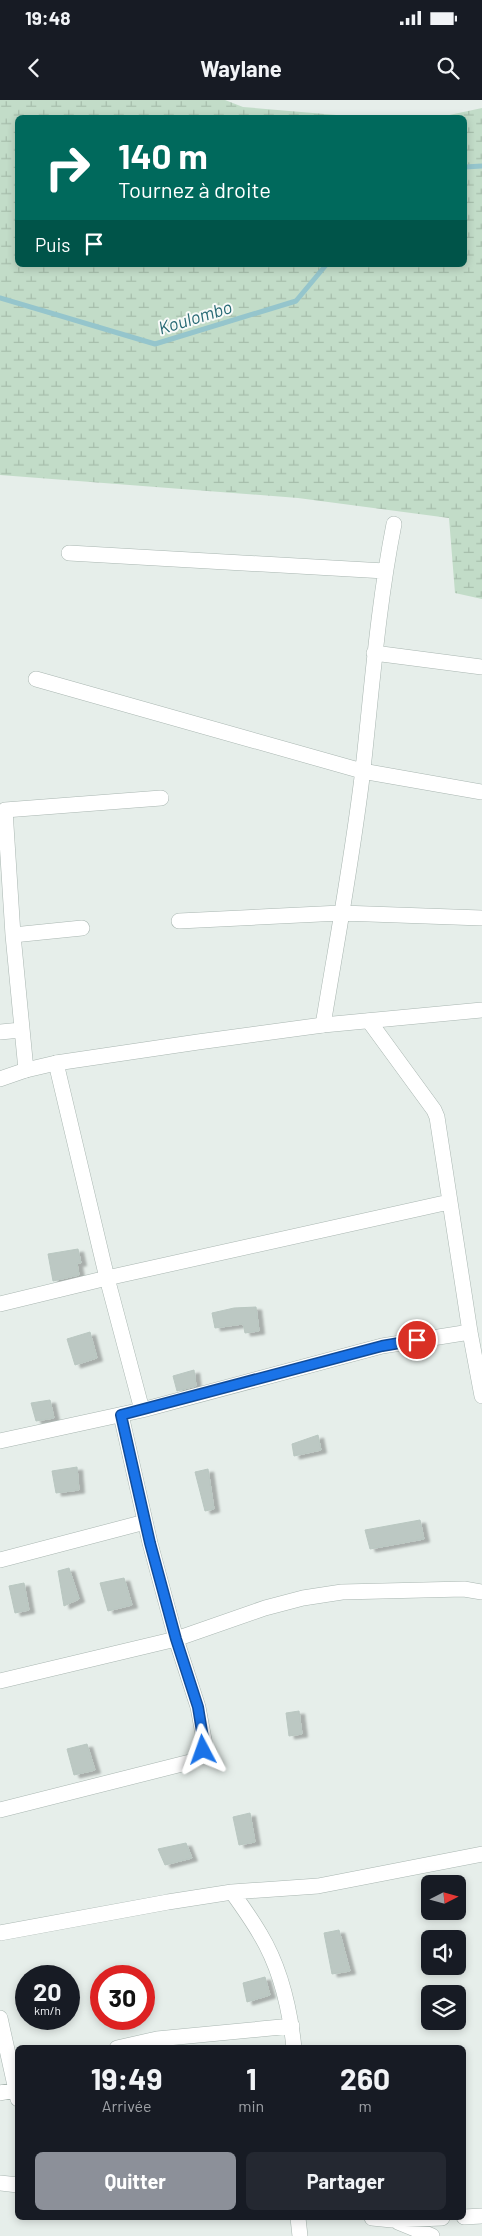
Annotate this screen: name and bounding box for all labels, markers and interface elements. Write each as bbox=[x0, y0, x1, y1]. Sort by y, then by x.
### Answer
text: 19:48 bbox=[25, 6, 71, 29]
icon: back bbox=[20, 54, 48, 82]
icon: search bbox=[434, 54, 462, 82]
text: Waylane bbox=[200, 55, 282, 81]
text: 140 m bbox=[118, 134, 208, 176]
icon: right bbox=[35, 135, 100, 200]
text: Tournez à droite bbox=[118, 176, 271, 202]
icon: arrive bbox=[80, 230, 108, 258]
text: Puis bbox=[35, 233, 70, 256]
water label: Koulombo bbox=[155, 295, 235, 339]
pin bbox=[396, 1319, 438, 1361]
icon: arrive bbox=[403, 1326, 431, 1354]
position arrow bbox=[176, 1723, 228, 1775]
north arrow bbox=[421, 1875, 466, 1920]
map controls bbox=[421, 1875, 466, 2030]
button: sound bbox=[421, 1930, 466, 1975]
speed limit sign: 30 bbox=[90, 1965, 155, 2030]
text: 20 bbox=[33, 1976, 62, 2006]
button: layers bbox=[421, 1985, 466, 2030]
text: km/h bbox=[34, 2003, 61, 2017]
text: 19:49 bbox=[91, 2060, 162, 2096]
text: 1 bbox=[246, 2060, 257, 2096]
text: 260 bbox=[340, 2060, 390, 2096]
text: Arrivée bbox=[102, 2096, 152, 2115]
text: min bbox=[238, 2096, 264, 2115]
text: m bbox=[358, 2096, 372, 2115]
button: Quitter bbox=[35, 2152, 236, 2210]
button: Partager bbox=[246, 2152, 446, 2210]

